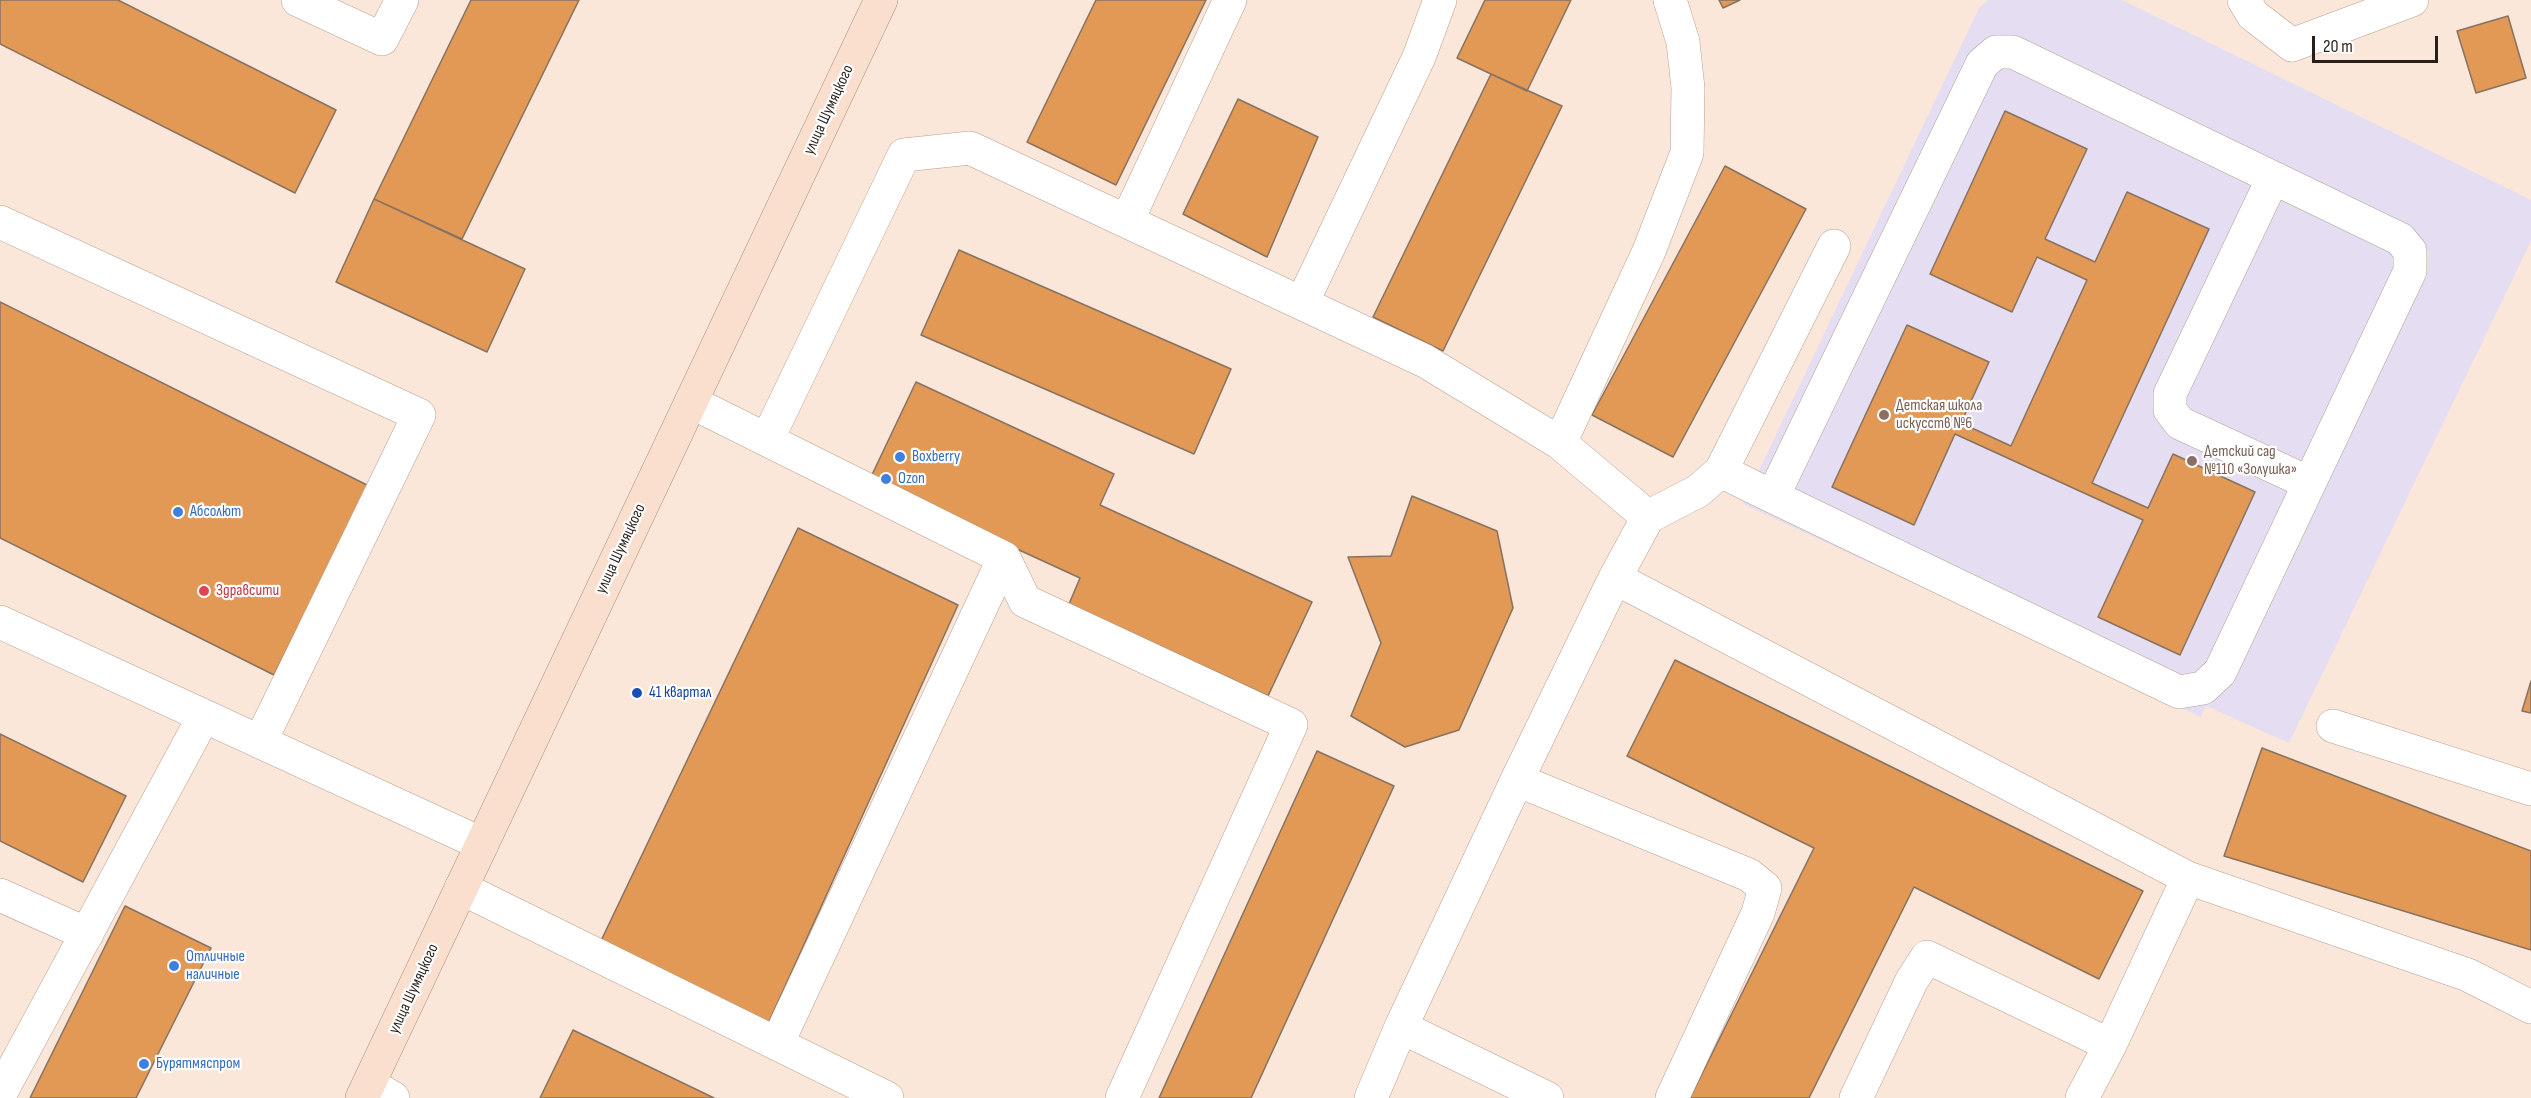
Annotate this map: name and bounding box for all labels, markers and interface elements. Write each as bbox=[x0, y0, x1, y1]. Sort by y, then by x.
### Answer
scale bar bbox=[2315, 24, 2441, 62]
text: 20 m bbox=[2323, 36, 2353, 57]
street label: улица Шумяцкого bbox=[800, 62, 858, 158]
place label: Детская школа искусств №6 bbox=[1896, 396, 1982, 434]
marker: Детская школа искусств №6 bbox=[1877, 408, 1891, 422]
place label: Детский сад №110 «Золушка» bbox=[2204, 442, 2297, 480]
place label: Boxberry bbox=[912, 447, 960, 467]
marker: Boxberry bbox=[893, 450, 907, 464]
marker: Детский сад №110 «Золушка» bbox=[2185, 454, 2199, 468]
place label: Ozon bbox=[898, 469, 925, 489]
marker: Ozon bbox=[879, 472, 893, 486]
street label: улица Шумяцкого bbox=[592, 501, 650, 597]
place label: Абсолют bbox=[190, 502, 241, 522]
marker: Абсолют bbox=[171, 505, 185, 519]
place label: Здравсити bbox=[216, 581, 279, 601]
marker: Здравсити bbox=[197, 584, 211, 598]
place label: 41 квартал bbox=[649, 683, 711, 703]
marker: 41 квартал bbox=[630, 686, 644, 700]
street label: улица Шумяцкого bbox=[385, 941, 443, 1037]
place label: Отличные наличные bbox=[186, 947, 245, 985]
marker: Отличные наличные bbox=[167, 959, 181, 973]
place label: Бурятмяспром bbox=[156, 1054, 240, 1074]
marker: Бурятмяспром bbox=[137, 1057, 151, 1071]

